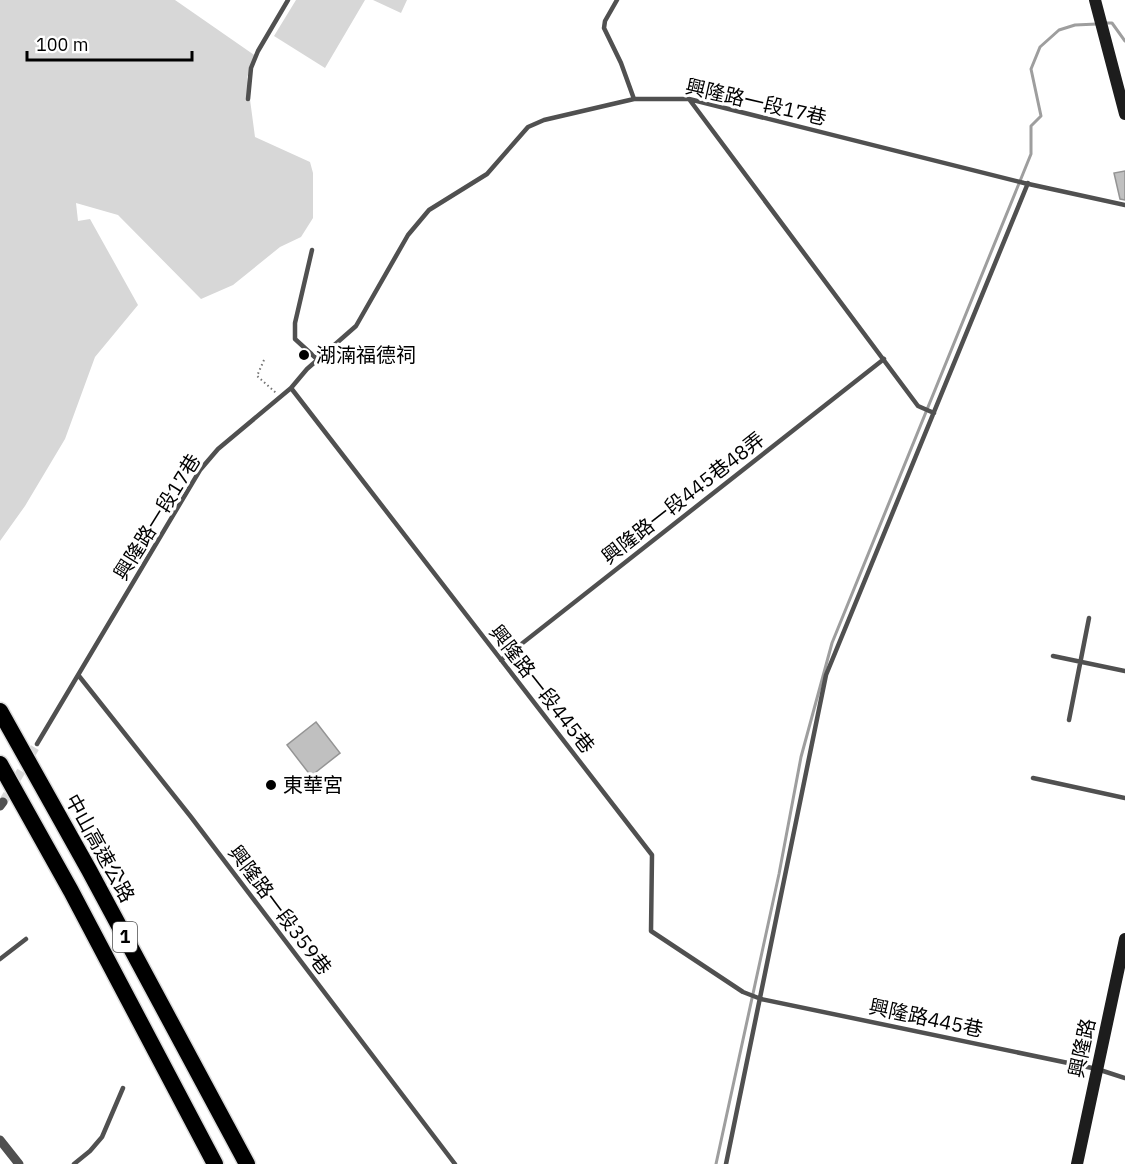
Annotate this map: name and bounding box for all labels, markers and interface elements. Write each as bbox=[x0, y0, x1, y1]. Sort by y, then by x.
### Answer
scale bar bbox=[27, 24, 192, 62]
text: 100 m bbox=[36, 33, 88, 56]
street label: 興隆路一段17巷 bbox=[683, 72, 829, 131]
place label: 湖湳福德祠 bbox=[316, 341, 416, 368]
marker: 湖湳福德祠 bbox=[297, 348, 311, 362]
street label: 興隆路一段445巷48弄 bbox=[596, 425, 770, 570]
street label: 興隆路一段17巷 bbox=[107, 449, 206, 585]
street label: 興隆路一段445巷 bbox=[484, 619, 601, 758]
place label: 東華宮 bbox=[283, 771, 343, 798]
marker: 東華宮 bbox=[264, 778, 278, 792]
street label: 中山高速公路 bbox=[60, 789, 141, 907]
street label: 興隆路一段359巷 bbox=[223, 839, 338, 980]
road number: 1 bbox=[113, 922, 137, 952]
street label: 興隆路445巷 bbox=[867, 992, 986, 1043]
street label: 興隆路 bbox=[1062, 1016, 1101, 1080]

